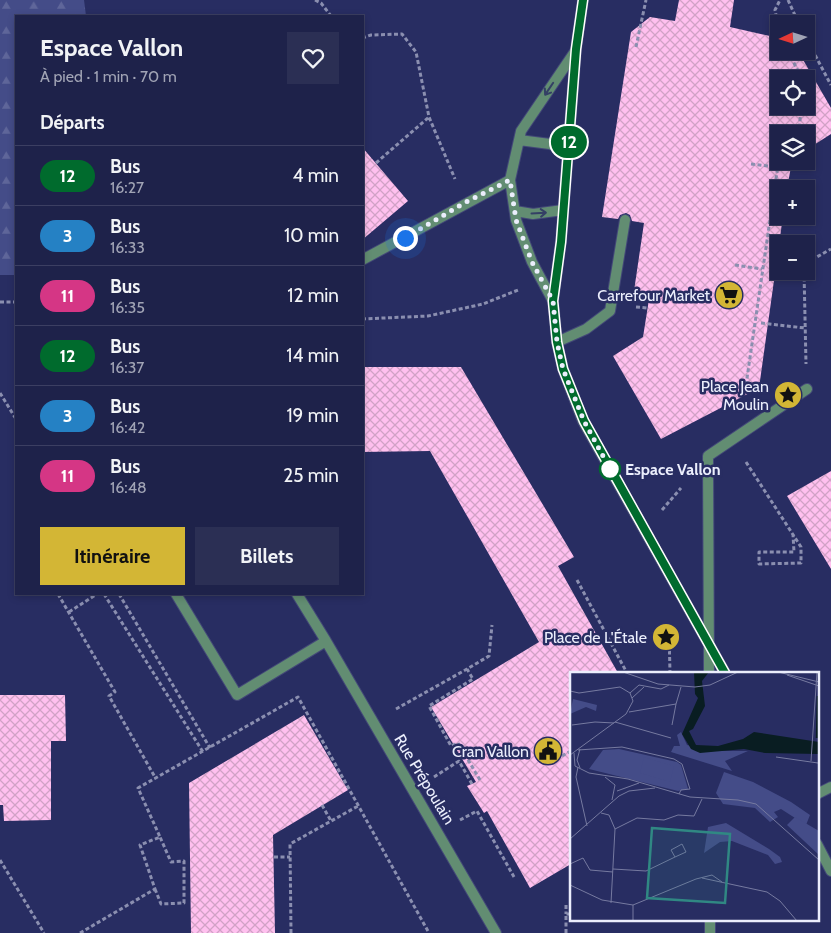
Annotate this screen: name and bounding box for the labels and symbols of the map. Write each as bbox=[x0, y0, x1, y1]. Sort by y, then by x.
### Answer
north arrow bbox=[770, 15, 815, 60]
one-way arrow bbox=[544, 82, 554, 96]
line badge: 12 bbox=[546, 126, 592, 158]
one-way arrow bbox=[531, 209, 547, 218]
your location bbox=[393, 226, 418, 251]
supermarket icon: Carrefour Market bbox=[714, 280, 744, 310]
place label: Carrefour Market bbox=[597, 286, 711, 305]
place label: Place Jean Moulin bbox=[701, 377, 769, 414]
place icon: Place Jean Moulin bbox=[773, 380, 803, 410]
marker: Espace Vallon bbox=[599, 458, 621, 480]
place label: Espace Vallon bbox=[625, 460, 721, 479]
place icon: Place de L'Étale bbox=[651, 622, 681, 652]
place label: Place de L'Étale bbox=[544, 628, 647, 647]
inset map bbox=[570, 672, 818, 920]
street label: Rue Prépoulain bbox=[390, 731, 459, 828]
public building icon: Cran Vallon bbox=[533, 736, 563, 766]
place label: Cran Vallon bbox=[452, 742, 529, 761]

